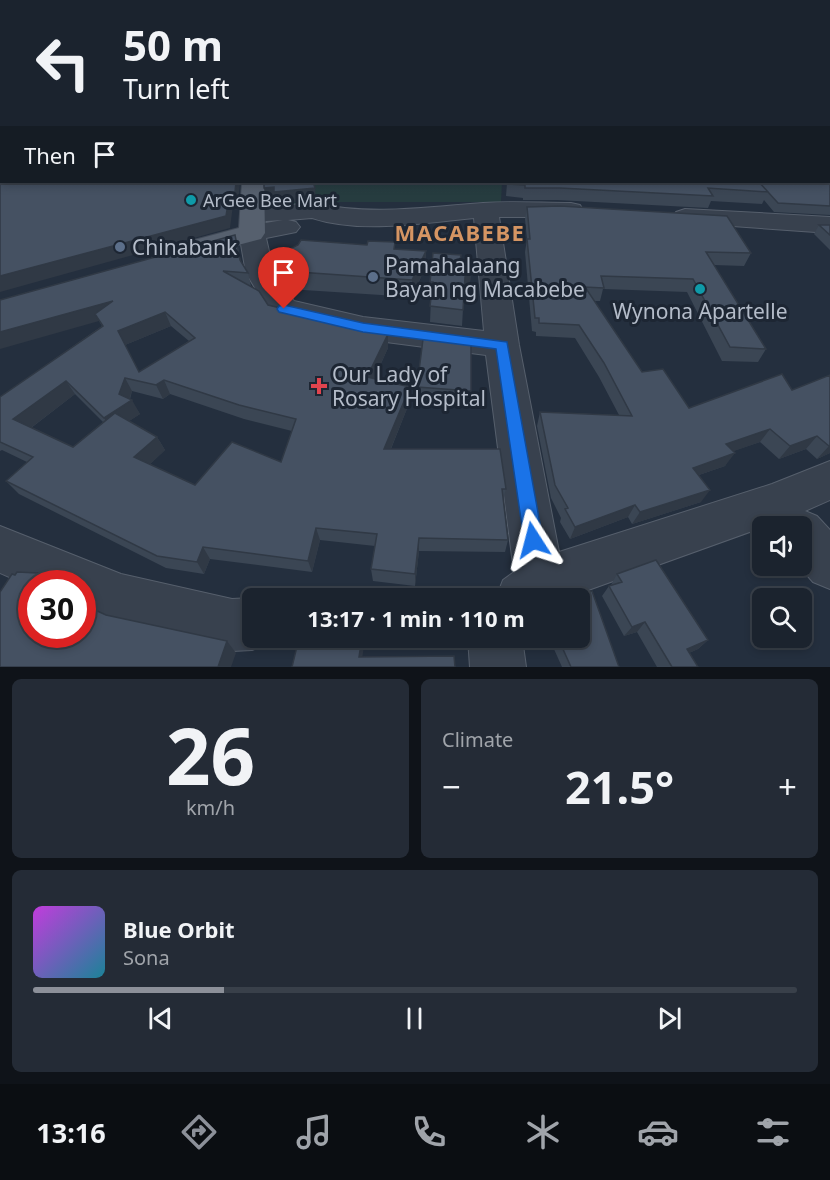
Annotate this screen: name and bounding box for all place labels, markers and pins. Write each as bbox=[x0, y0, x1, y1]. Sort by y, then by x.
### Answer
place label: ArGee Bee Mart bbox=[203, 188, 338, 212]
marker: ArGee Bee Mart bbox=[184, 193, 198, 207]
place label: Chinabank bbox=[132, 233, 238, 261]
marker: Chinabank bbox=[113, 240, 127, 254]
pin bbox=[258, 247, 309, 309]
place label: Pamahalaang Bayan ng Macabebe bbox=[385, 251, 585, 303]
marker: Pamahalaang Bayan ng Macabebe bbox=[366, 270, 380, 284]
marker: Wynona Apartelle bbox=[693, 282, 707, 296]
place label: Wynona Apartelle bbox=[612, 297, 788, 325]
place label: Our Lady of Rosary Hospital bbox=[332, 360, 486, 412]
marker: Our Lady of Rosary Hospital bbox=[310, 377, 328, 395]

